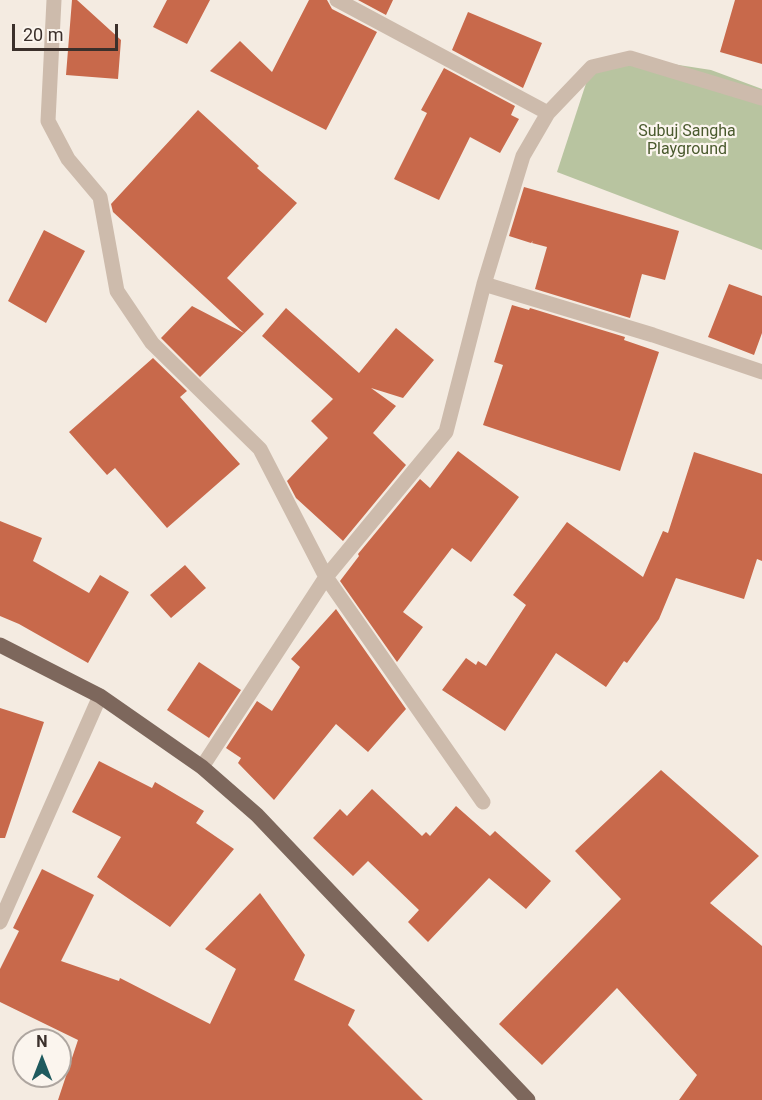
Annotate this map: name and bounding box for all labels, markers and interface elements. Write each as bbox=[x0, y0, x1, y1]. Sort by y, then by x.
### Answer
scale bar bbox=[15, 12, 122, 50]
text: 20 m bbox=[23, 24, 63, 45]
park label: Subuj Sangha Playground bbox=[638, 122, 736, 160]
north arrow bbox=[12, 1028, 72, 1088]
text: N bbox=[36, 1032, 48, 1051]

